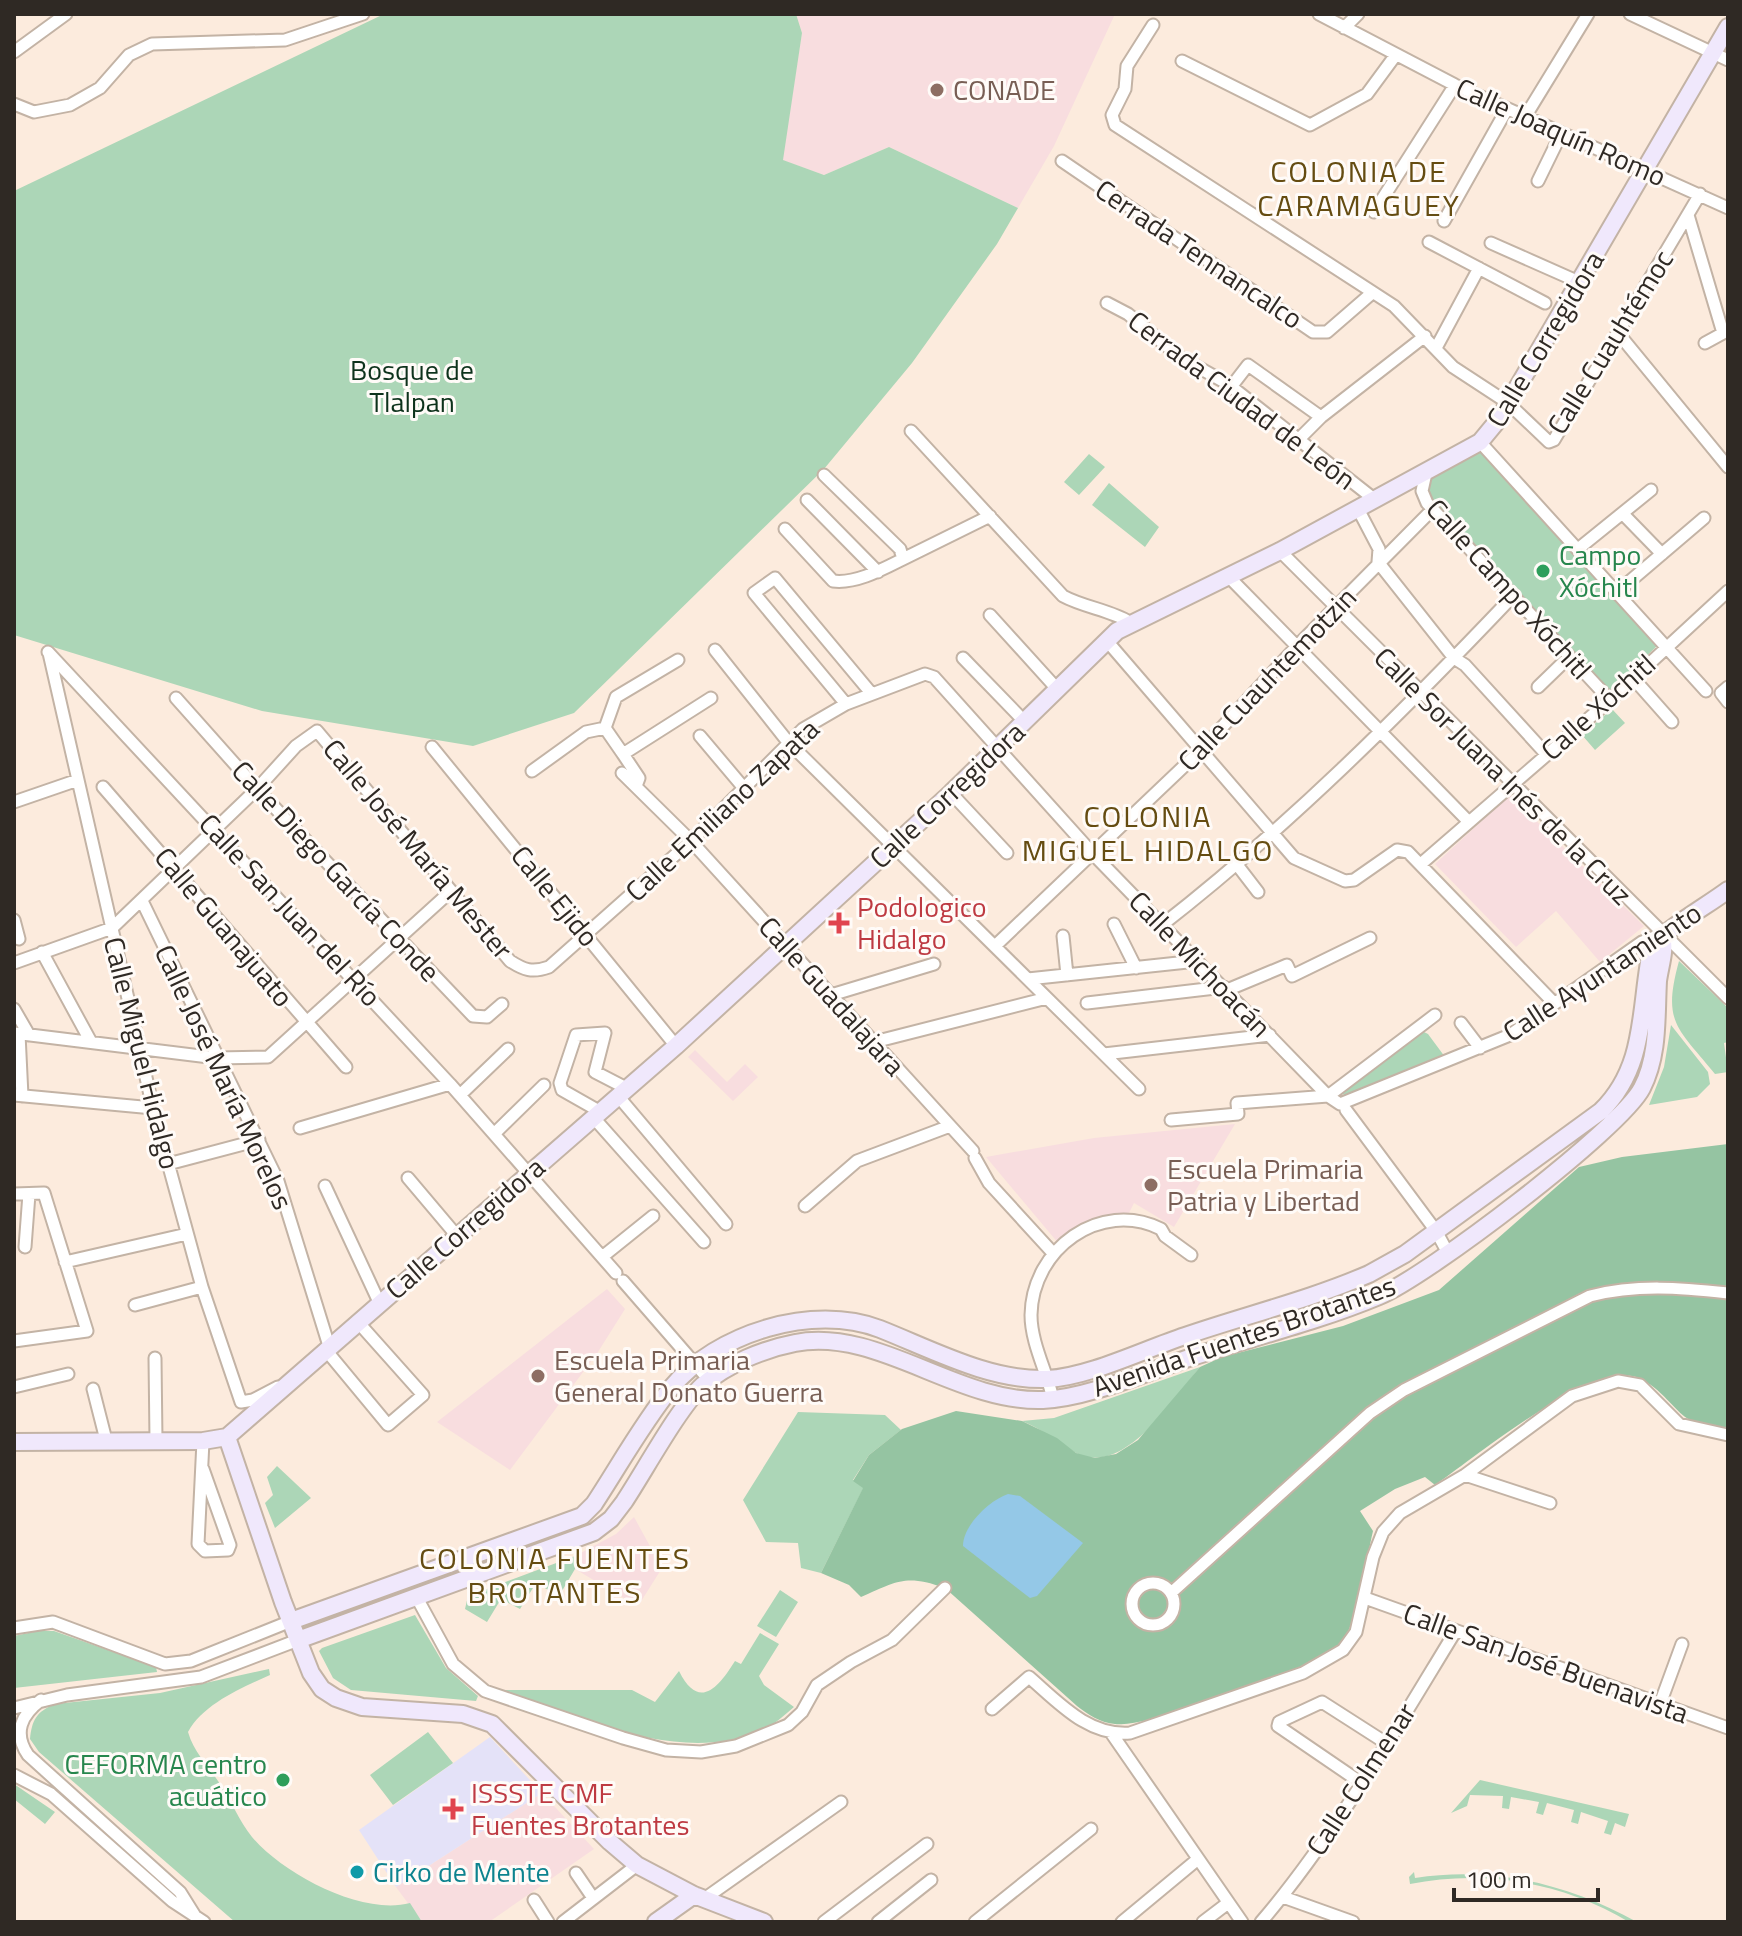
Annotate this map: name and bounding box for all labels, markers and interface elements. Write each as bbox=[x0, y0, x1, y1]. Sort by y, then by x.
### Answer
street label: Calle Joaquín Romo bbox=[1449, 66, 1673, 197]
place label: CONADE bbox=[953, 68, 1056, 111]
marker: CONADE bbox=[928, 81, 946, 99]
district label: COLONIA DE CARAMAGUEY bbox=[1257, 148, 1461, 228]
street label: Cerrada Tennancalco bbox=[1087, 168, 1312, 339]
street label: Calle Cuauhtémoc bbox=[1536, 241, 1684, 442]
street label: Calle Corregidora bbox=[1475, 242, 1614, 435]
street label: Cerrada Ciudad de León bbox=[1119, 299, 1365, 500]
park label: Bosque de Tlalpan bbox=[350, 348, 474, 423]
street label: Calle Campo Xóchitl bbox=[1416, 489, 1602, 689]
place label: Campo Xóchitl bbox=[1559, 533, 1641, 608]
marker: Campo Xóchitl bbox=[1534, 562, 1552, 580]
street label: Calle Cuauhtemotzin bbox=[1167, 577, 1366, 781]
street label: Calle Sor Juana Inés de la Cruz bbox=[1364, 637, 1642, 915]
street label: Calle Xóchitl bbox=[1531, 643, 1665, 770]
street label: Calle Emiliano Zapata bbox=[615, 708, 828, 911]
street label: Calle Corregidora bbox=[859, 711, 1034, 878]
street label: Calle José María Mester bbox=[313, 729, 524, 969]
street label: Calle Diego García Conde bbox=[222, 750, 451, 991]
district label: COLONIA MIGUEL HIDALGO bbox=[1022, 793, 1274, 873]
street label: Calle San Juan del Río bbox=[189, 803, 392, 1016]
street label: Calle Ejido bbox=[501, 836, 610, 956]
street label: Calle Guanajuato bbox=[144, 837, 304, 1016]
street label: Calle Michoacán bbox=[1119, 881, 1282, 1047]
place label: Podologico Hidalgo bbox=[857, 885, 986, 960]
street label: Calle Ayuntamiento bbox=[1494, 891, 1710, 1052]
street label: Calle Guadalajara bbox=[749, 906, 916, 1085]
marker: Podologico Hidalgo bbox=[828, 912, 850, 934]
street label: Calle Miguel Hidalgo bbox=[93, 932, 192, 1173]
street label: Calle José María Morelos bbox=[144, 937, 305, 1216]
street label: Calle Corregidora bbox=[375, 1146, 554, 1309]
place label: Escuela Primaria Patria y Libertad bbox=[1167, 1147, 1363, 1222]
marker: Escuela Primaria Patria y Libertad bbox=[1142, 1176, 1160, 1194]
street label: Avenida Fuentes Brotantes bbox=[1086, 1263, 1401, 1408]
place label: Escuela Primaria General Donato Guerra bbox=[554, 1338, 823, 1413]
marker: Escuela Primaria General Donato Guerra bbox=[529, 1367, 547, 1385]
district label: COLONIA FUENTES BROTANTES bbox=[419, 1535, 691, 1615]
street label: Calle San José Buenavista bbox=[1398, 1591, 1695, 1734]
street label: Calle Colmenar bbox=[1295, 1693, 1426, 1864]
place label: CEFORMA centro acuático bbox=[65, 1742, 267, 1817]
marker: CEFORMA centro acuático bbox=[274, 1771, 292, 1789]
place label: ISSSTE CMF Fuentes Brotantes bbox=[471, 1771, 689, 1846]
marker: ISSSTE CMF Fuentes Brotantes bbox=[442, 1798, 464, 1820]
place label: Cirko de Mente bbox=[373, 1850, 550, 1893]
scale bar bbox=[1454, 1852, 1598, 1902]
text: 100 m bbox=[1466, 1861, 1532, 1897]
marker: Cirko de Mente bbox=[348, 1863, 366, 1881]

